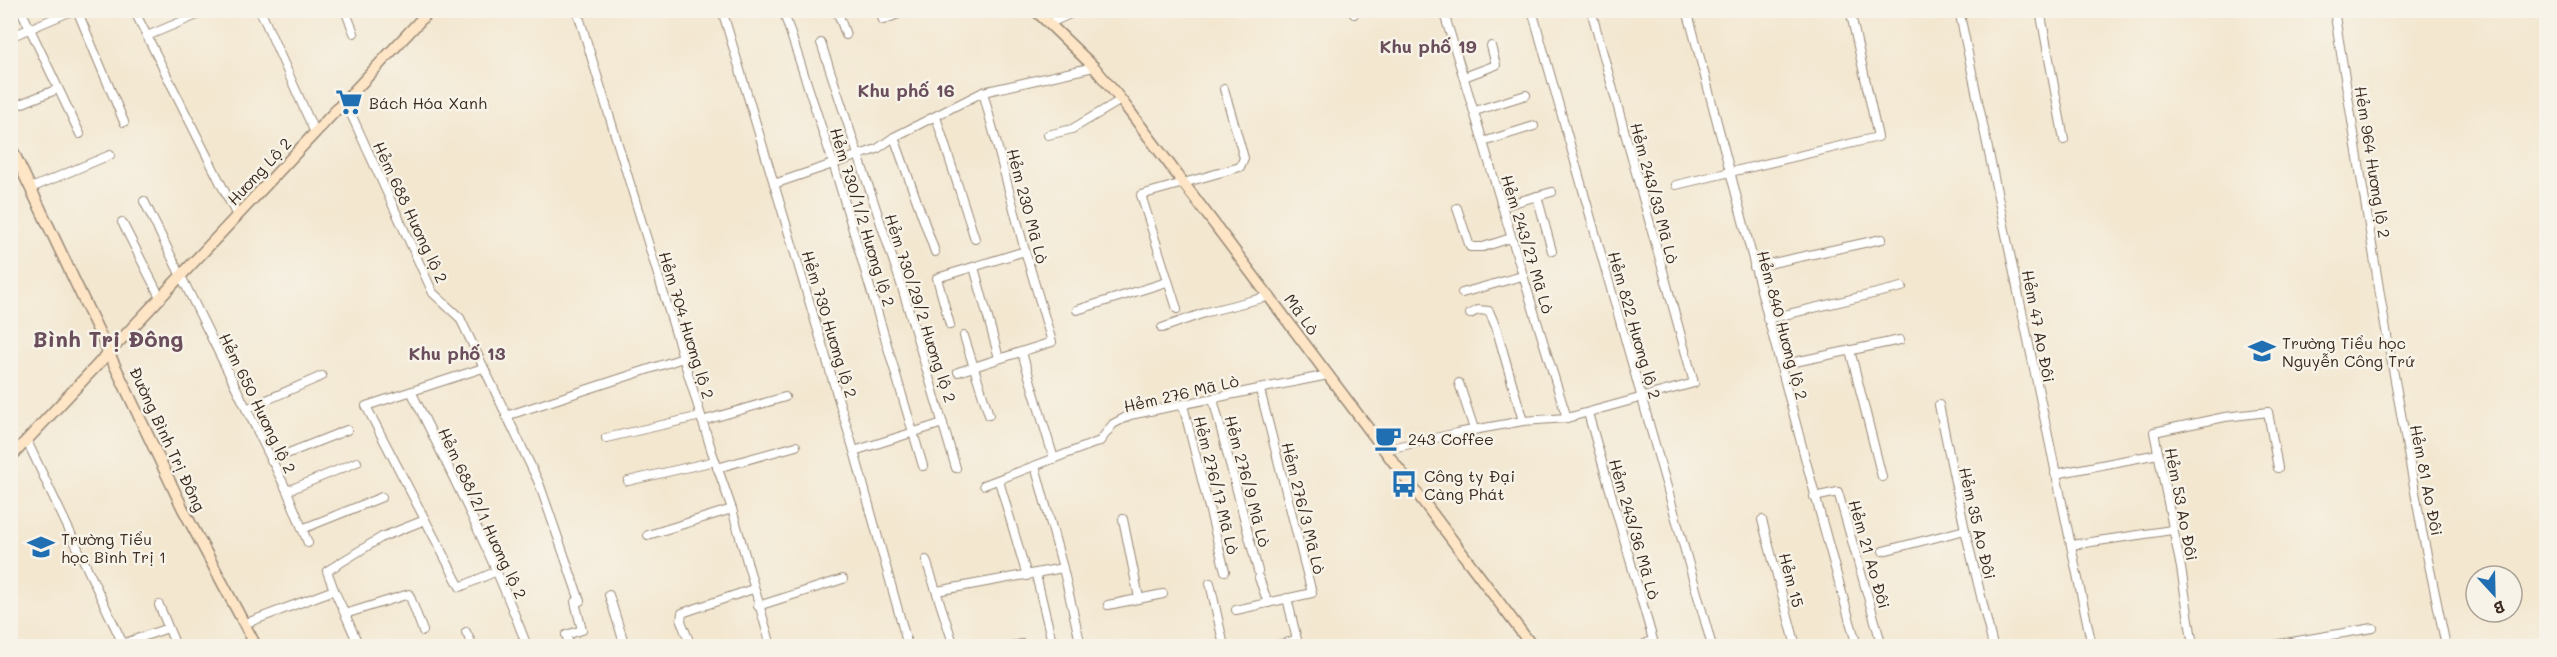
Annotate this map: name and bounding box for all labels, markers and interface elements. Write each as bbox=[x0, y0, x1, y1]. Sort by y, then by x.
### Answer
district label: Khu phố 19 bbox=[1379, 34, 1477, 58]
district label: Khu phố 16 bbox=[857, 78, 955, 102]
street label: Hẻm 964 Hương lộ 2 bbox=[2351, 85, 2395, 239]
supermarket icon: Bách Hóa Xanh bbox=[334, 87, 364, 117]
place label: Bách Hóa Xanh bbox=[369, 92, 487, 113]
street label: Hẻm 243/33 Mã Lò bbox=[1626, 120, 1684, 266]
street label: Hẻm 730/1/2 Hương lộ 2 bbox=[826, 125, 900, 309]
street label: Hương Lộ 2 bbox=[222, 133, 296, 209]
street label: Hẻm 688 Hương lộ 2 bbox=[369, 138, 453, 286]
street label: Hẻm 230 Mã Lò bbox=[1003, 146, 1053, 266]
street label: Hẻm 243/27 Mã Lò bbox=[1497, 172, 1559, 316]
street label: Hẻm 730/29/2 Hương lộ 2 bbox=[881, 211, 961, 405]
street label: Hẻm 730 Hương lộ 2 bbox=[798, 248, 862, 400]
street label: Hẻm 840 Hương lộ 2 bbox=[1753, 248, 1813, 402]
street label: Hẻm 704 Hương lộ 2 bbox=[655, 249, 719, 401]
street label: Hẻm 822 Hương lộ 2 bbox=[1604, 249, 1666, 401]
street label: Hẻm 47 Ao Đôi bbox=[2018, 268, 2060, 384]
street label: Mã Lò bbox=[1280, 289, 1324, 339]
district label: Bình Trị Đông bbox=[33, 324, 183, 353]
street label: Hẻm 650 Hương lộ 2 bbox=[215, 329, 301, 477]
place label: Trường Tiểu học Nguyễn Công Trứ bbox=[2282, 332, 2415, 371]
school or university icon: Trường Tiểu học Nguyễn Công Trứ bbox=[2247, 336, 2277, 366]
district label: Khu phố 13 bbox=[408, 341, 506, 365]
street label: Đường Bình Trị Đông bbox=[125, 363, 211, 515]
street label: Hẻm 276 Mã Lò bbox=[1121, 370, 1241, 416]
street label: Hẻm 276/9 Mã Lò bbox=[1220, 413, 1276, 549]
street label: Hẻm 276/17 Mã Lò bbox=[1190, 414, 1244, 556]
cafe icon: 243 Coffee bbox=[1373, 423, 1403, 453]
street label: Hẻm 81 Ao Đôi bbox=[2406, 423, 2448, 537]
street label: Hẻm 688/2/1 Hương lộ 2 bbox=[434, 424, 532, 602]
place label: 243 Coffee bbox=[1408, 428, 1494, 449]
street label: Hẻm 276/3 Mã Lò bbox=[1277, 440, 1331, 576]
street label: Hẻm 53 Ao Đôi bbox=[2161, 446, 2203, 562]
street label: Hẻm 243/36 Mã Lò bbox=[1605, 456, 1665, 602]
place label: Công ty Đại Càng Phát bbox=[1424, 465, 1515, 504]
street label: Hẻm 35 Ao Đôi bbox=[1955, 465, 2001, 581]
bus stop icon: Công ty Đại Càng Phát bbox=[1389, 469, 1419, 499]
street label: Hẻm 21 Ao Đôi bbox=[1844, 497, 1896, 611]
place label: Trường Tiểu học Bình Trị 1 bbox=[61, 528, 166, 567]
school or university icon: Trường Tiểu học Bình Trị 1 bbox=[26, 532, 56, 562]
street label: Hẻm 15 bbox=[1775, 550, 1809, 610]
north arrow bbox=[2464, 564, 2524, 624]
text: B bbox=[2491, 597, 2509, 620]

